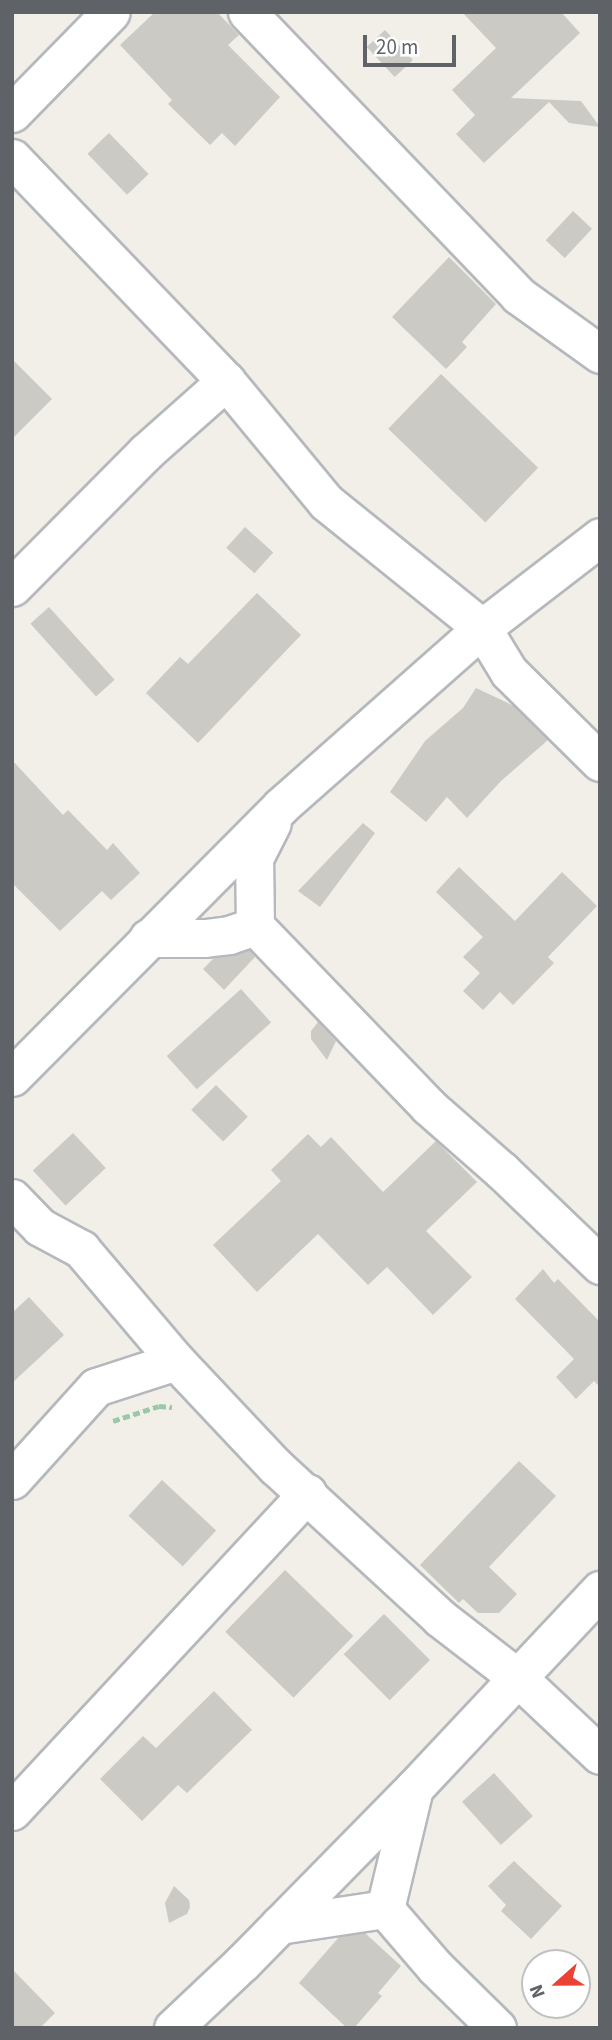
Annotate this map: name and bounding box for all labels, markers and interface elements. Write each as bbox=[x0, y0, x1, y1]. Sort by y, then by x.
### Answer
scale bar bbox=[367, 21, 460, 65]
text: 20 m bbox=[376, 32, 418, 62]
north arrow bbox=[521, 1949, 591, 2019]
text: N bbox=[523, 1980, 553, 2002]

